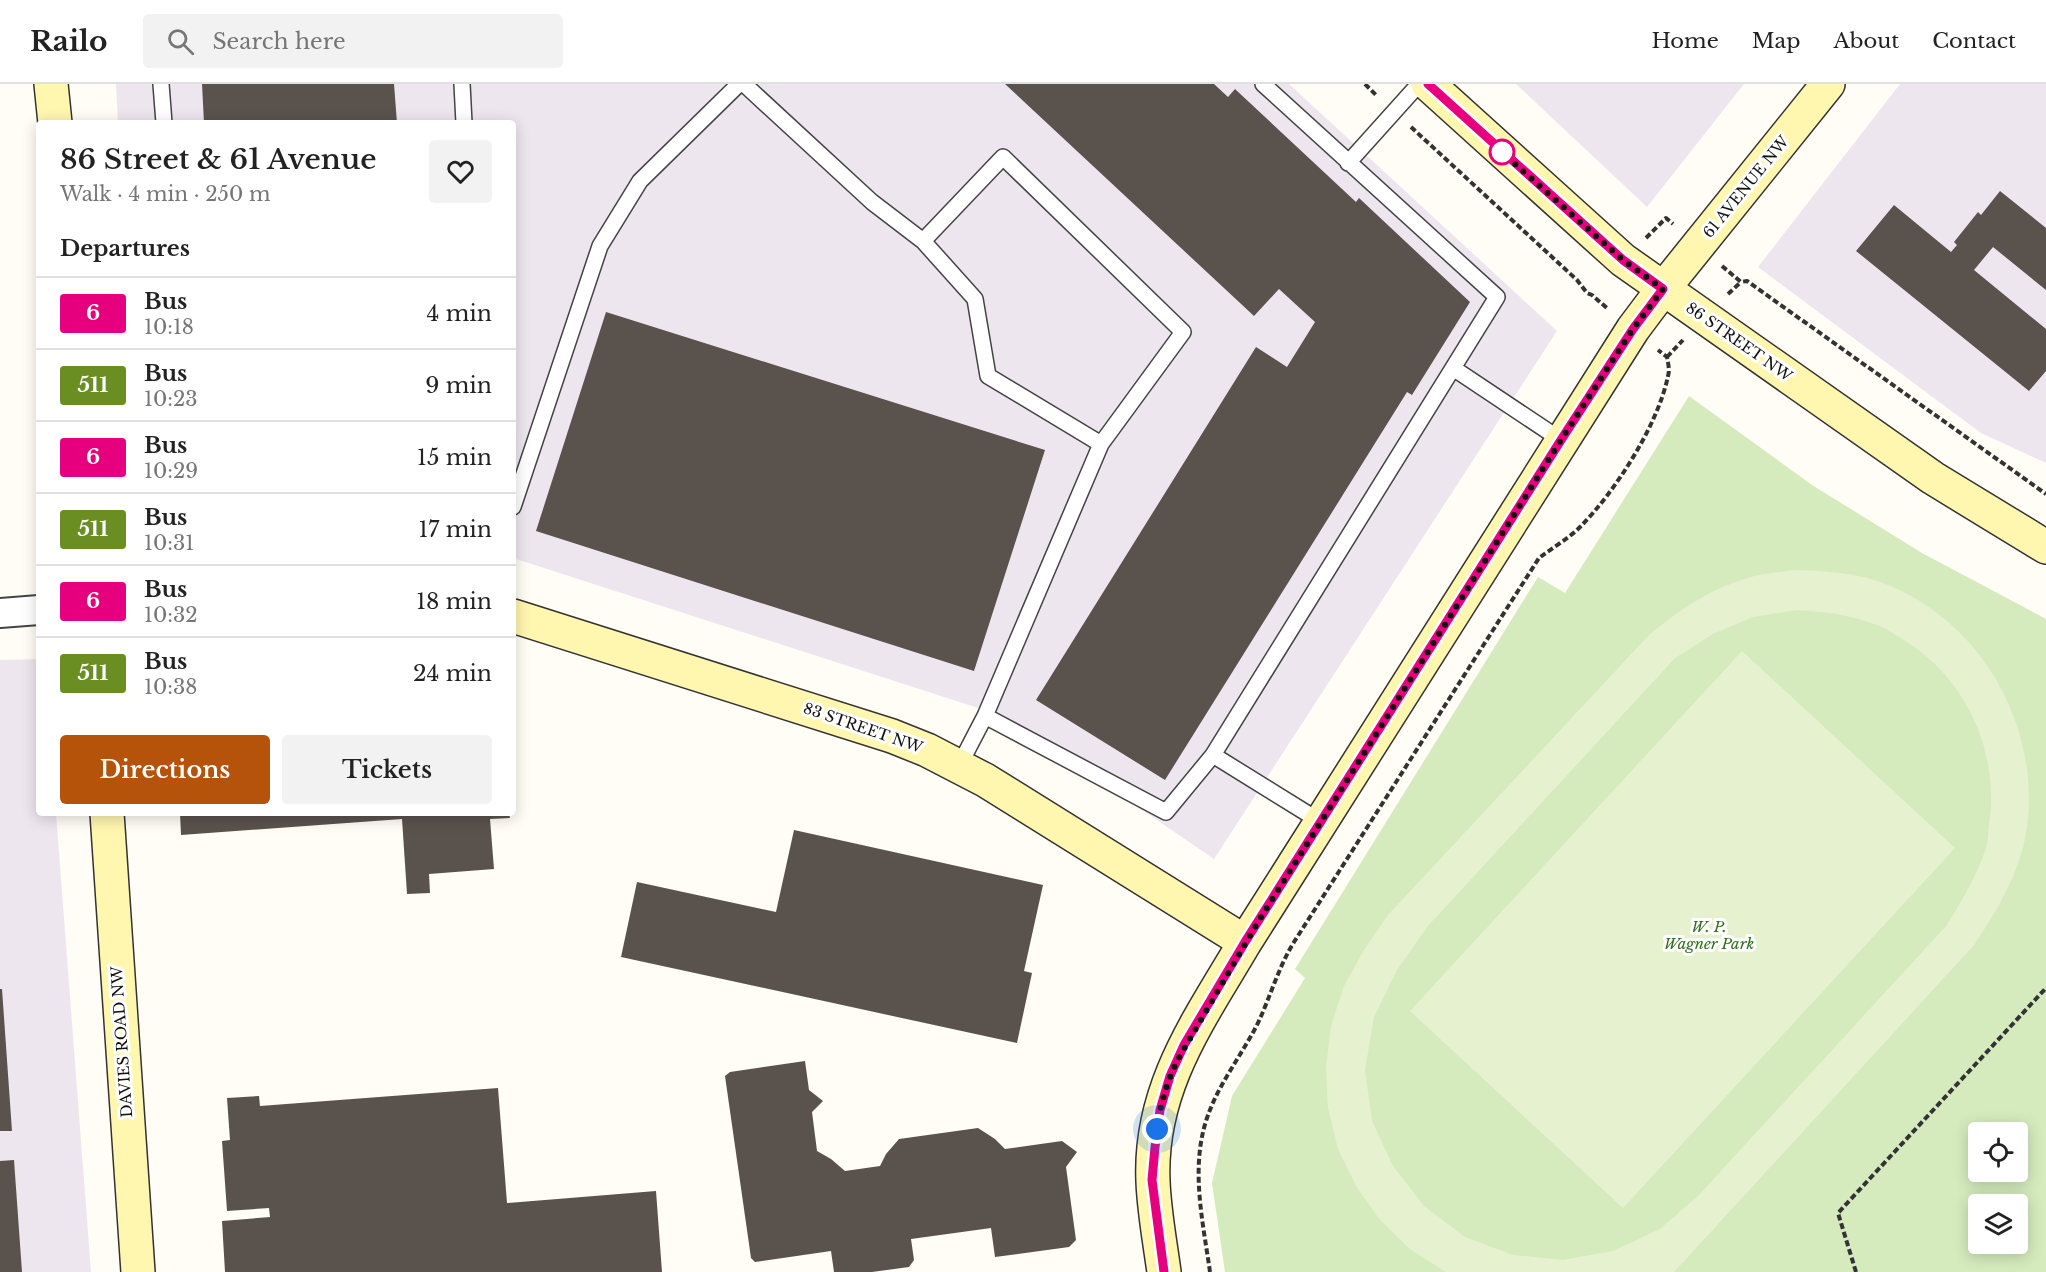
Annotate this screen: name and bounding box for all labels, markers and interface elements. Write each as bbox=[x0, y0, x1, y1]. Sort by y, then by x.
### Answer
search box bbox=[143, 14, 563, 68]
text: Railo bbox=[30, 24, 107, 59]
icon: search bbox=[164, 25, 197, 58]
text: Search here bbox=[212, 28, 346, 55]
text: Home bbox=[1652, 28, 1719, 54]
text: Map bbox=[1752, 28, 1800, 54]
text: About bbox=[1833, 28, 1899, 54]
text: Contact bbox=[1932, 28, 2016, 54]
street label: 61 AVENUE NW bbox=[1699, 131, 1793, 242]
unlabelled marker bbox=[1489, 139, 1515, 165]
button: heart bbox=[429, 140, 492, 203]
text: 86 Street & 61 Avenue bbox=[60, 142, 377, 177]
text: Walk · 4 min · 250 m bbox=[60, 182, 270, 206]
text: Departures bbox=[60, 235, 190, 262]
text: Bus bbox=[144, 288, 187, 315]
street label: 86 STREET NW bbox=[1683, 298, 1796, 386]
text: 6 bbox=[86, 300, 100, 326]
text: 4 min bbox=[427, 300, 492, 327]
text: 10:18 bbox=[144, 315, 194, 339]
text: Bus bbox=[144, 360, 187, 387]
text: 511 bbox=[78, 372, 108, 398]
text: 9 min bbox=[425, 372, 492, 399]
text: 10:23 bbox=[144, 387, 198, 411]
text: Bus bbox=[144, 432, 187, 459]
text: 6 bbox=[86, 444, 100, 470]
text: 15 min bbox=[417, 444, 492, 471]
text: 10:29 bbox=[144, 459, 198, 483]
text: Bus bbox=[144, 504, 187, 531]
text: 511 bbox=[78, 516, 108, 542]
text: 17 min bbox=[419, 516, 492, 543]
text: 10:31 bbox=[144, 531, 194, 555]
text: Bus bbox=[144, 576, 187, 603]
text: 6 bbox=[86, 588, 100, 614]
text: 18 min bbox=[416, 588, 492, 615]
text: 10:32 bbox=[144, 603, 198, 627]
text: Bus bbox=[144, 648, 187, 675]
text: 511 bbox=[78, 660, 108, 686]
text: 24 min bbox=[413, 660, 492, 687]
text: 10:38 bbox=[144, 675, 197, 699]
street label: 83 STREET NW bbox=[801, 698, 926, 757]
button: Directions bbox=[60, 735, 270, 804]
button: Tickets bbox=[282, 735, 492, 804]
park label: W. P. Wagner Park bbox=[1664, 917, 1754, 953]
street label: DAVIES ROAD NW bbox=[107, 965, 136, 1118]
your location bbox=[1142, 1114, 1172, 1144]
map controls bbox=[1968, 1122, 2028, 1254]
button: locate bbox=[1968, 1122, 2028, 1182]
button: layers bbox=[1968, 1194, 2028, 1254]

